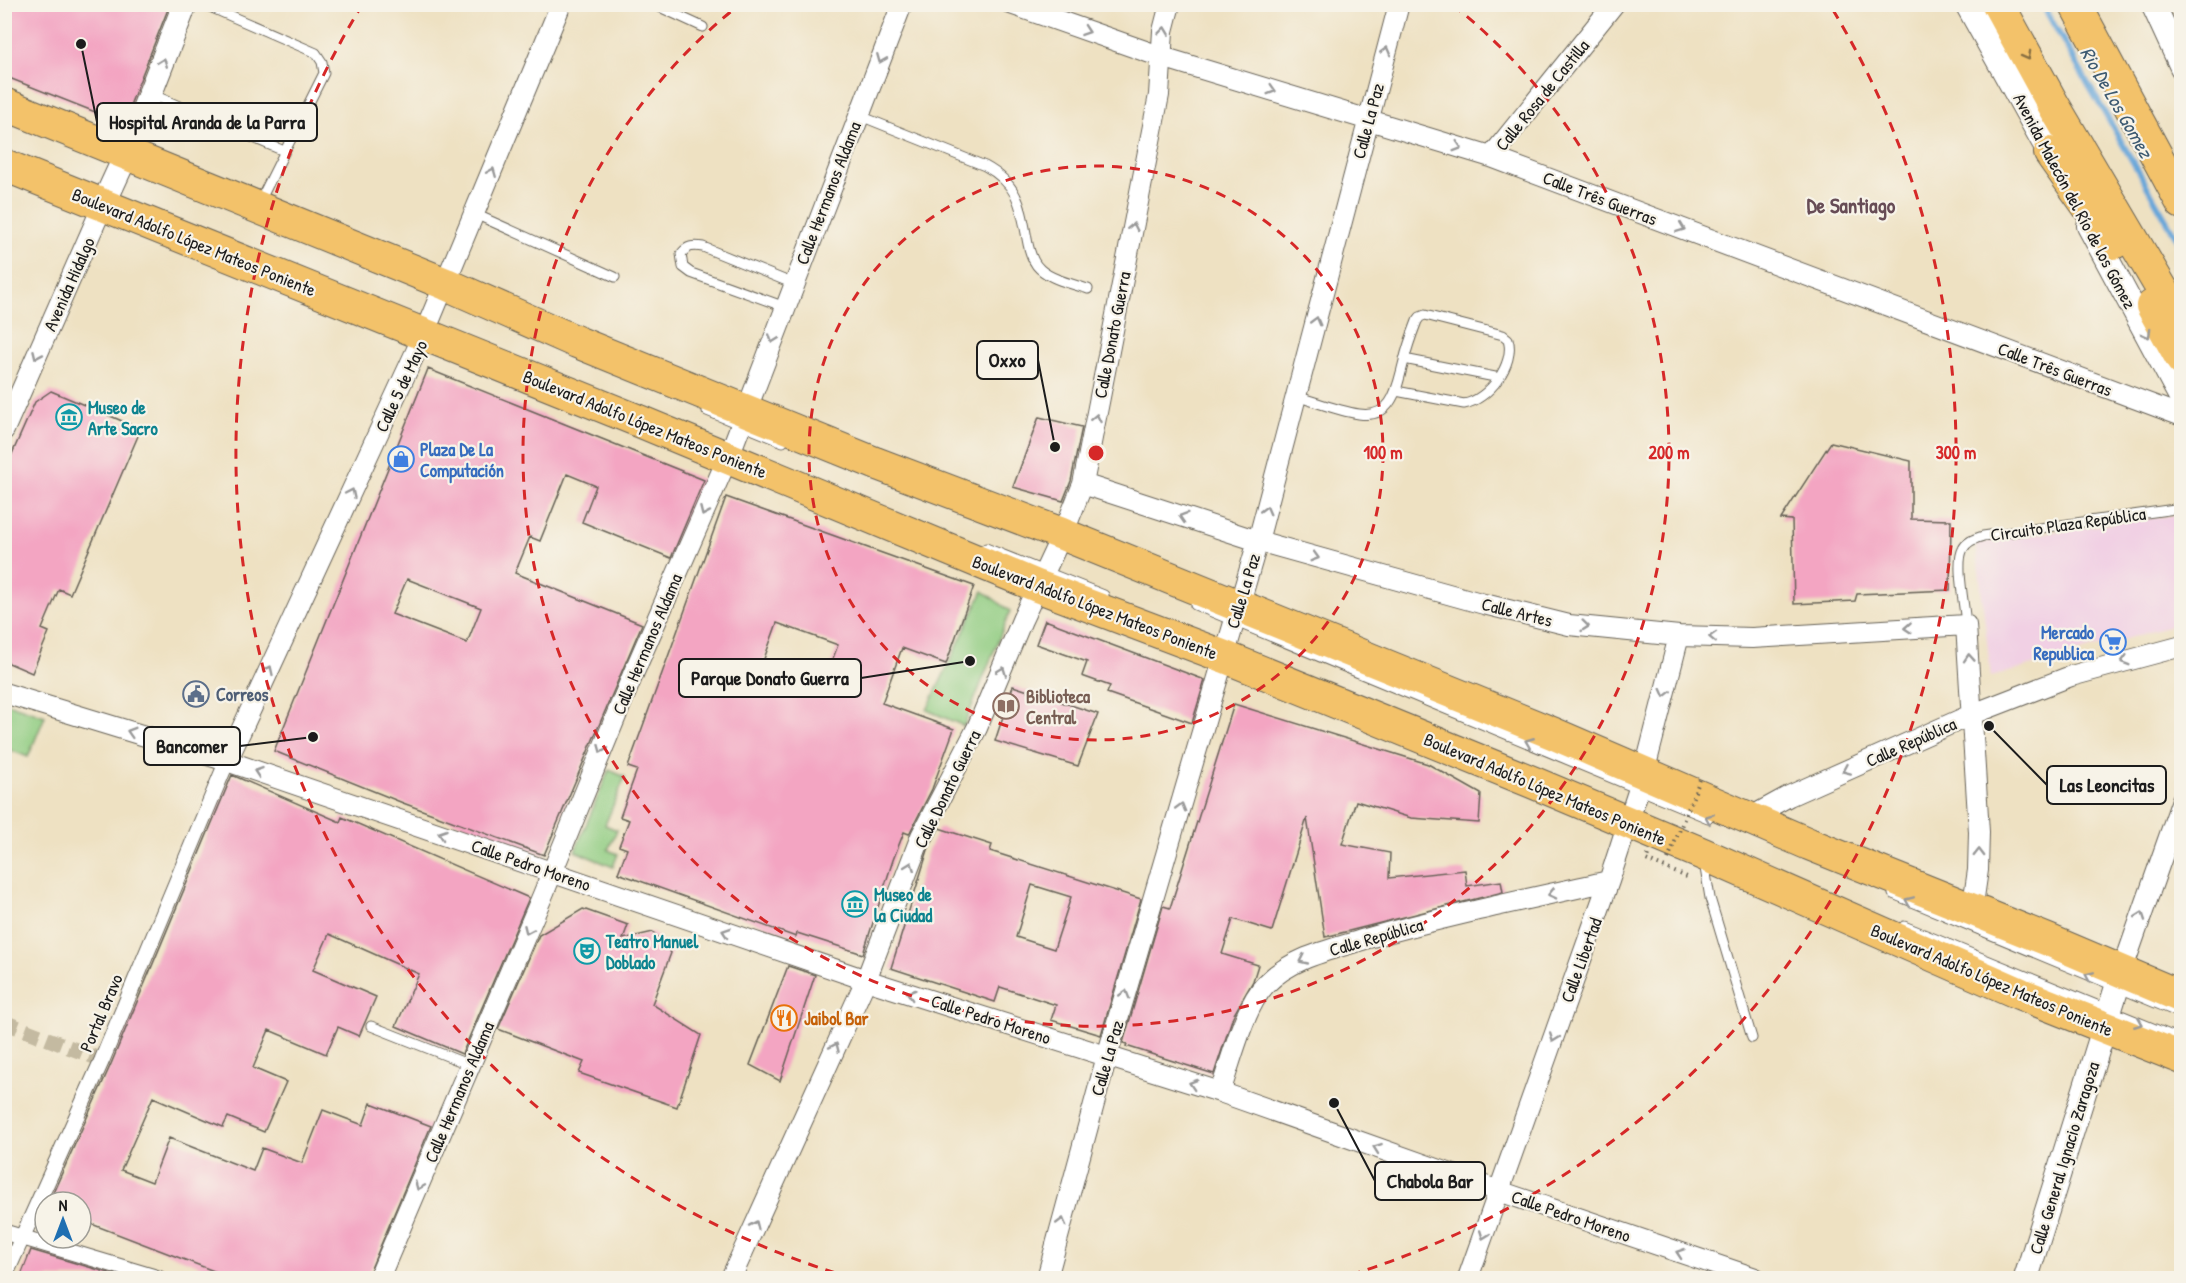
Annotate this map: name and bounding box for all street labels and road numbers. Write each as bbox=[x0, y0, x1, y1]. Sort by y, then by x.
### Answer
street label: Calle Rosa de Castilla bbox=[1489, 34, 1595, 156]
street label: Calle La Paz bbox=[1346, 80, 1390, 162]
street label: Avenida Malecón del Río de los Gómez bbox=[2007, 89, 2143, 313]
street label: Calle Hermanos Aldama bbox=[789, 118, 867, 268]
street label: Calle Três Guerras bbox=[1539, 165, 1661, 231]
street label: Boulevard Adolfo López Mateos Poniente bbox=[69, 182, 319, 302]
street label: Avenida Hidalgo bbox=[37, 233, 101, 335]
street label: Calle Donato Guerra bbox=[1087, 270, 1137, 400]
street label: Calle 5 de Mayo bbox=[369, 336, 433, 436]
street label: Calle Três Guerras bbox=[1994, 336, 2116, 402]
street label: Boulevard Adolfo López Mateos Poniente bbox=[520, 364, 770, 484]
street label: Circuito Plaza República bbox=[1989, 501, 2147, 547]
street label: Boulevard Adolfo López Mateos Poniente bbox=[969, 549, 1221, 665]
street label: Calle La Paz bbox=[1220, 550, 1266, 632]
street label: Calle Hermanos Aldama bbox=[606, 570, 688, 718]
street label: Calle Artes bbox=[1479, 591, 1555, 633]
street label: Calle República bbox=[1862, 711, 1960, 773]
street label: Calle Donato Guerra bbox=[908, 726, 986, 852]
street label: Boulevard Adolfo López Mateos Poniente bbox=[1420, 727, 1670, 851]
street label: Calle Pedro Moreno bbox=[468, 833, 594, 897]
street label: Calle República bbox=[1326, 912, 1426, 962]
street label: Calle Libertad bbox=[1554, 914, 1608, 1006]
street label: Boulevard Adolfo López Mateos Poniente bbox=[1867, 918, 2117, 1042]
street label: Portal Bravo bbox=[73, 970, 129, 1056]
street label: Calle Pedro Moreno bbox=[928, 988, 1054, 1050]
street label: Calle La Paz bbox=[1084, 1017, 1130, 1099]
street label: Calle Hermanos Aldama bbox=[418, 1018, 500, 1166]
street label: Calle General Ignacio Zaragoza bbox=[2023, 1059, 2105, 1257]
street label: Calle Pedro Moreno bbox=[1508, 1184, 1634, 1248]

